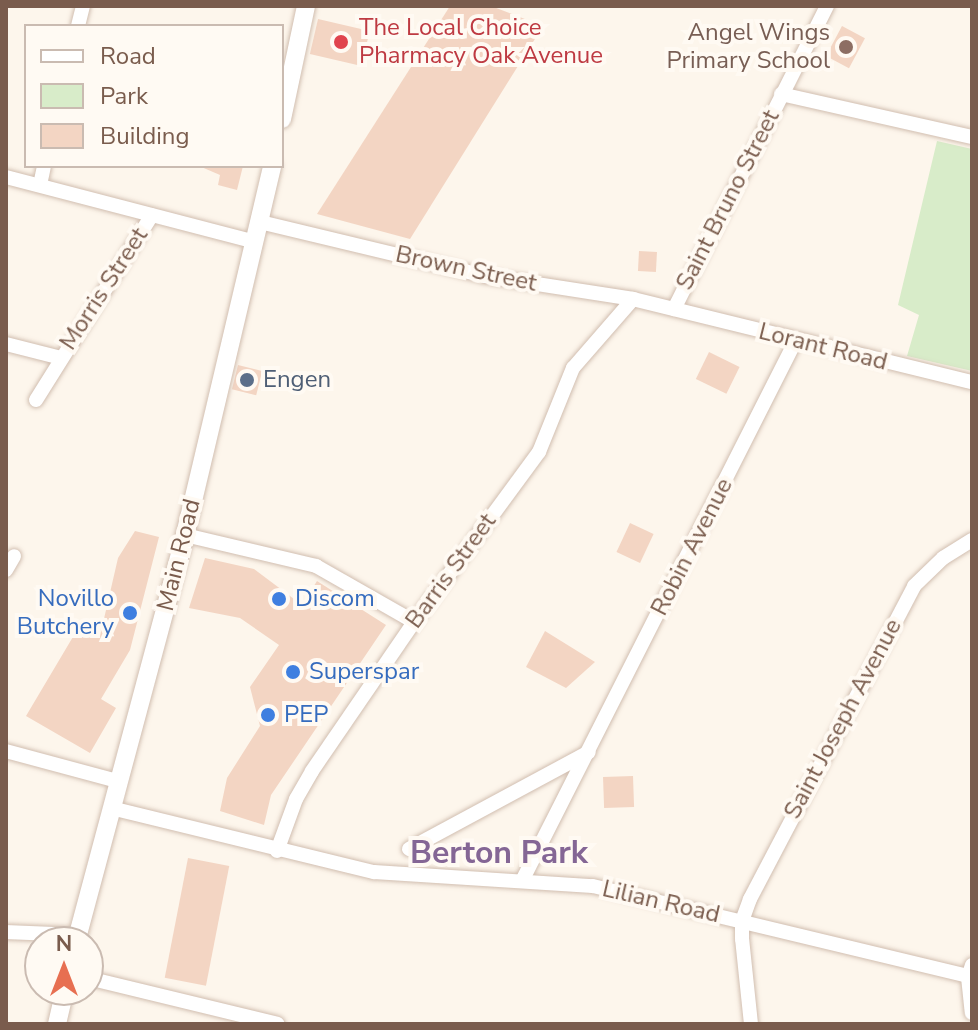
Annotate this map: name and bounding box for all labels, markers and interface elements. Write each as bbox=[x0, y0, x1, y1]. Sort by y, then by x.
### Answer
place label: The Local Choice Pharmacy Oak Avenue bbox=[359, 14, 603, 70]
place label: Angel Wings Primary School bbox=[667, 19, 830, 75]
legend bbox=[24, 24, 284, 168]
marker: The Local Choice Pharmacy Oak Avenue bbox=[330, 31, 352, 53]
marker: Angel Wings Primary School bbox=[837, 38, 855, 56]
text: Road bbox=[100, 40, 156, 72]
text: Park bbox=[100, 80, 148, 112]
street label: Saint Bruno Street bbox=[670, 105, 786, 295]
text: Building bbox=[100, 120, 190, 152]
street label: Morris Street bbox=[54, 223, 154, 355]
street label: Brown Street bbox=[393, 240, 539, 298]
street label: Lorant Road bbox=[756, 317, 890, 377]
place label: Engen bbox=[263, 366, 331, 394]
marker: Engen bbox=[238, 371, 256, 389]
street label: Robin Avenue bbox=[645, 474, 739, 620]
street label: Main Road bbox=[151, 496, 207, 614]
street label: Barris Street bbox=[400, 508, 502, 634]
place label: Novillo Butchery bbox=[17, 585, 114, 641]
place label: Discom bbox=[295, 585, 375, 613]
marker: Discom bbox=[270, 590, 288, 608]
marker: Novillo Butchery bbox=[121, 604, 139, 622]
street label: Saint Joseph Avenue bbox=[778, 614, 908, 824]
place label: Superspar bbox=[309, 658, 419, 686]
marker: Superspar bbox=[284, 663, 302, 681]
place label: PEP bbox=[284, 701, 328, 729]
marker: PEP bbox=[259, 706, 277, 724]
district label: Berton Park bbox=[410, 834, 588, 872]
street label: Lilian Road bbox=[599, 875, 723, 929]
north arrow bbox=[24, 926, 104, 1006]
text: N bbox=[56, 929, 72, 959]

